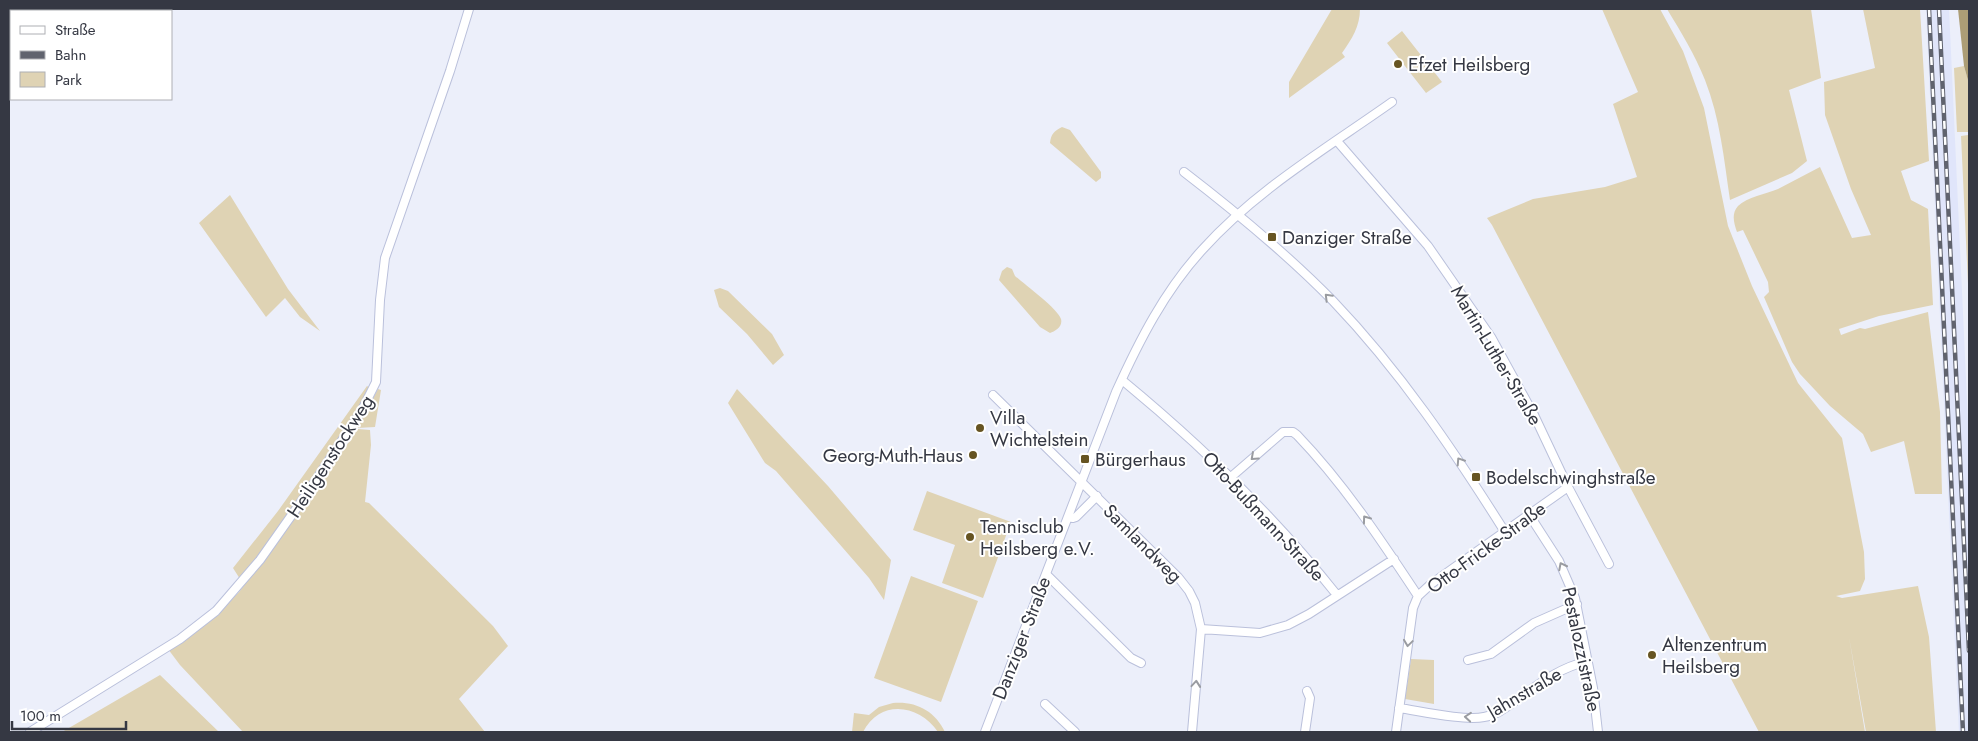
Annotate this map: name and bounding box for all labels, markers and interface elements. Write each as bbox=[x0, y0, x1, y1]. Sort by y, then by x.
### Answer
legend bbox=[10, 10, 172, 100]
text: Straße bbox=[55, 19, 96, 41]
text: Bahn bbox=[55, 44, 86, 66]
place label: Efzet Heilsberg bbox=[1408, 51, 1530, 78]
marker: Efzet Heilsberg bbox=[1392, 58, 1404, 70]
text: Park bbox=[55, 69, 82, 91]
place label: Danziger Straße bbox=[1282, 224, 1412, 251]
marker: Danziger Straße bbox=[1266, 231, 1278, 243]
street label: Martin-Luther-Straße bbox=[1444, 280, 1549, 430]
one-way arrow bbox=[1325, 294, 1334, 303]
street label: Heiligenstockweg bbox=[280, 389, 380, 523]
place label: Villa Wichtelstein bbox=[990, 404, 1088, 453]
marker: Villa Wichtelstein bbox=[974, 422, 986, 434]
place label: Georg-Muth-Haus bbox=[823, 442, 963, 469]
street label: Otto-Bußmann-Straße bbox=[1196, 445, 1331, 587]
place label: Bürgerhaus bbox=[1095, 446, 1186, 473]
marker: Georg-Muth-Haus bbox=[967, 449, 979, 461]
one-way arrow bbox=[1250, 451, 1259, 460]
marker: Bürgerhaus bbox=[1079, 453, 1091, 465]
one-way arrow bbox=[1457, 458, 1466, 467]
place label: Bodelschwinghstraße bbox=[1486, 464, 1656, 491]
marker: Bodelschwinghstraße bbox=[1470, 471, 1482, 483]
street label: Otto-Fricke-Straße bbox=[1421, 495, 1551, 600]
street label: Samlandweg bbox=[1097, 498, 1188, 589]
place label: Tennisclub Heilsberg e.V. bbox=[980, 513, 1095, 562]
one-way arrow bbox=[1363, 515, 1372, 525]
marker: Tennisclub Heilsberg e.V. bbox=[964, 531, 976, 543]
one-way arrow bbox=[1557, 562, 1568, 571]
street label: Danziger Straße bbox=[986, 573, 1057, 704]
street label: Pestalozzistraße bbox=[1555, 584, 1608, 714]
place label: Altenzentrum Heilsberg bbox=[1662, 631, 1767, 680]
one-way arrow bbox=[1403, 639, 1414, 647]
marker: Altenzentrum Heilsberg bbox=[1646, 649, 1658, 661]
street label: Jahnstraße bbox=[1479, 660, 1567, 726]
one-way arrow bbox=[1190, 679, 1201, 687]
scale bar bbox=[12, 698, 126, 730]
text: 100 m bbox=[20, 705, 61, 727]
one-way arrow bbox=[1463, 712, 1471, 723]

